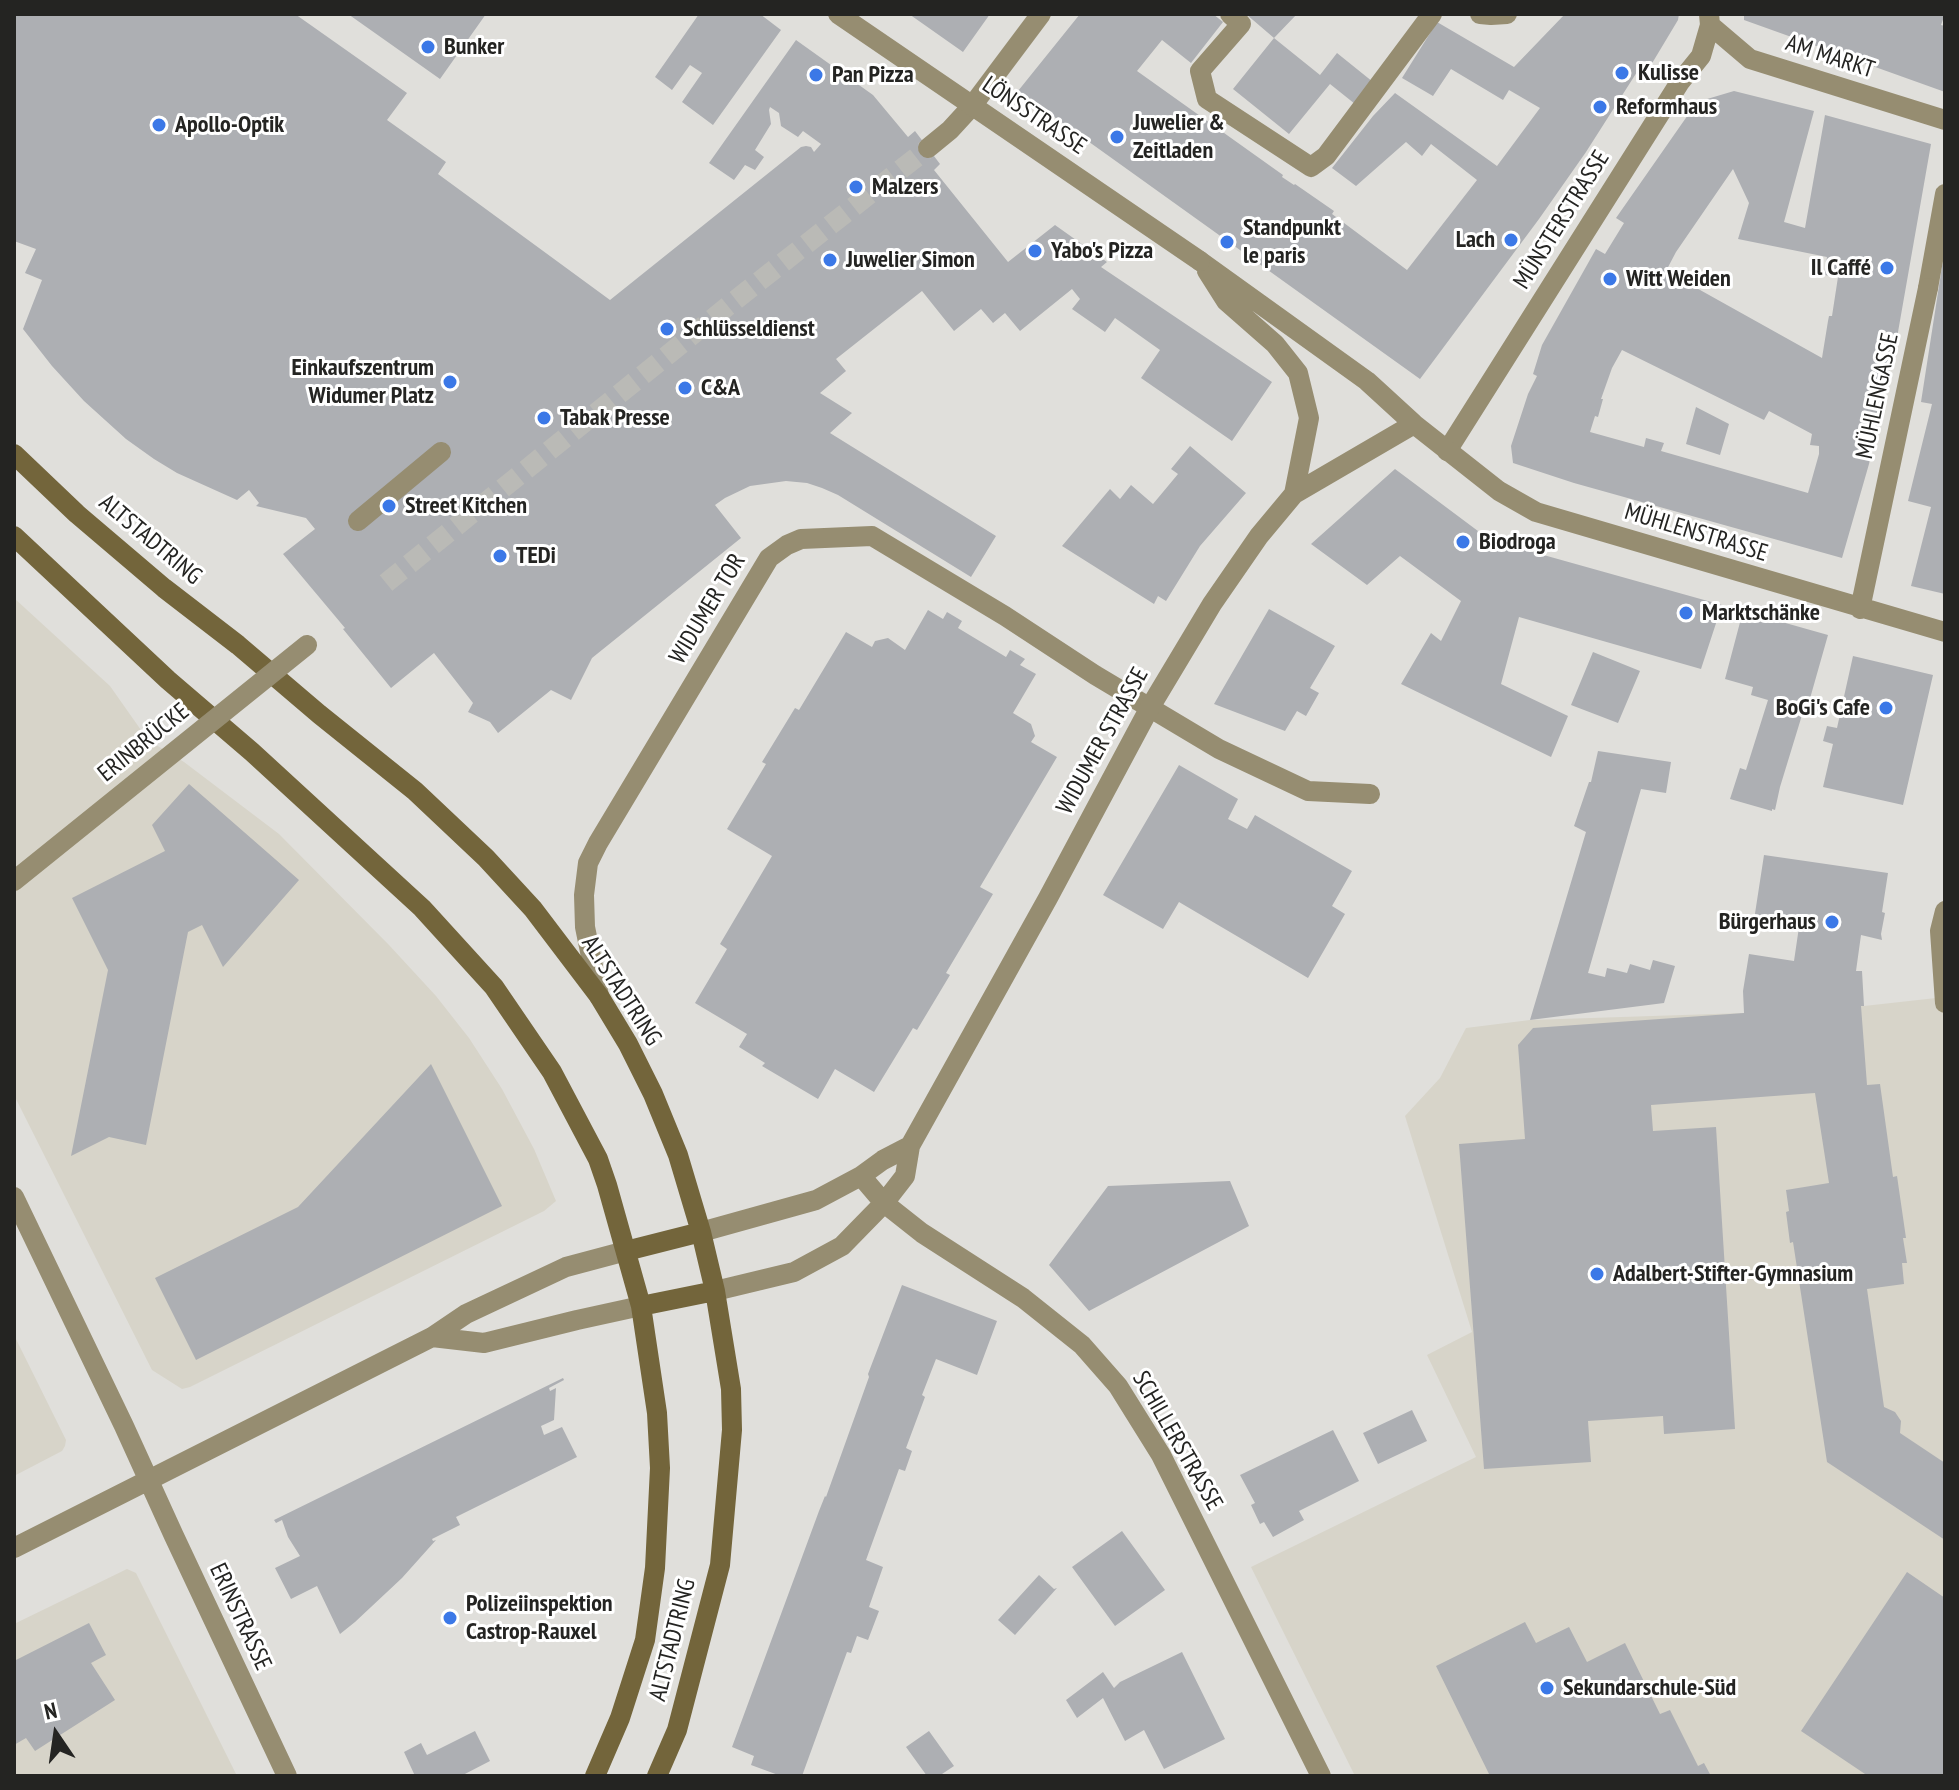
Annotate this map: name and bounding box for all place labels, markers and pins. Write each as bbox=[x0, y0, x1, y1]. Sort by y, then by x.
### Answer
place label: Bunker bbox=[444, 33, 504, 61]
marker: Bunker bbox=[419, 38, 437, 56]
place label: Kulisse bbox=[1638, 59, 1699, 87]
place label: Pan Pizza bbox=[832, 61, 914, 89]
marker: Kulisse bbox=[1613, 64, 1631, 82]
marker: Pan Pizza bbox=[807, 66, 825, 84]
place label: Reformhaus bbox=[1616, 93, 1717, 121]
marker: Reformhaus bbox=[1591, 98, 1609, 116]
place label: Juwelier & Zeitladen bbox=[1133, 109, 1225, 165]
place label: Apollo-Optik bbox=[175, 111, 284, 139]
marker: Apollo-Optik bbox=[150, 116, 168, 134]
marker: Juwelier & Zeitladen bbox=[1108, 128, 1126, 146]
place label: Malzers bbox=[872, 173, 938, 201]
marker: Malzers bbox=[847, 178, 865, 196]
place label: Standpunkt le paris bbox=[1243, 214, 1341, 270]
place label: Lach bbox=[1456, 226, 1495, 254]
marker: Lach bbox=[1502, 231, 1520, 249]
marker: Standpunkt le paris bbox=[1218, 233, 1236, 251]
place label: Yabo's Pizza bbox=[1051, 237, 1153, 265]
marker: Yabo's Pizza bbox=[1026, 242, 1044, 260]
place label: Juwelier Simon bbox=[846, 246, 975, 274]
marker: Juwelier Simon bbox=[821, 251, 839, 269]
place label: Il Caffé bbox=[1811, 254, 1871, 282]
marker: Il Caffé bbox=[1878, 259, 1896, 277]
place label: Witt Weiden bbox=[1626, 265, 1731, 293]
marker: Witt Weiden bbox=[1601, 270, 1619, 288]
place label: Schlüsseldienst bbox=[683, 315, 815, 343]
marker: Schlüsseldienst bbox=[658, 320, 676, 338]
place label: Einkaufszentrum Widumer Platz bbox=[291, 354, 434, 410]
marker: Einkaufszentrum Widumer Platz bbox=[441, 373, 459, 391]
place label: C&A bbox=[701, 374, 740, 402]
marker: C&A bbox=[676, 379, 694, 397]
place label: Tabak Presse bbox=[560, 404, 670, 432]
marker: Tabak Presse bbox=[535, 409, 553, 427]
place label: Street Kitchen bbox=[405, 492, 527, 520]
marker: Street Kitchen bbox=[380, 497, 398, 515]
place label: Biodroga bbox=[1479, 528, 1556, 556]
marker: Biodroga bbox=[1454, 533, 1472, 551]
place label: TEDi bbox=[516, 542, 556, 570]
marker: TEDi bbox=[491, 547, 509, 565]
place label: Marktschänke bbox=[1702, 599, 1820, 627]
marker: Marktschänke bbox=[1677, 604, 1695, 622]
place label: BoGi's Cafe bbox=[1776, 694, 1870, 722]
marker: BoGi's Cafe bbox=[1877, 699, 1895, 717]
place label: Bürgerhaus bbox=[1719, 908, 1816, 936]
marker: Bürgerhaus bbox=[1823, 913, 1841, 931]
place label: Adalbert-Stifter-Gymnasium bbox=[1613, 1260, 1853, 1288]
marker: Adalbert-Stifter-Gymnasium bbox=[1588, 1265, 1606, 1283]
place label: Polizeiinspektion Castrop-Rauxel bbox=[466, 1590, 613, 1646]
marker: Polizeiinspektion Castrop-Rauxel bbox=[441, 1609, 459, 1627]
place label: Sekundarschule-Süd bbox=[1563, 1674, 1736, 1702]
marker: Sekundarschule-Süd bbox=[1538, 1679, 1556, 1697]

